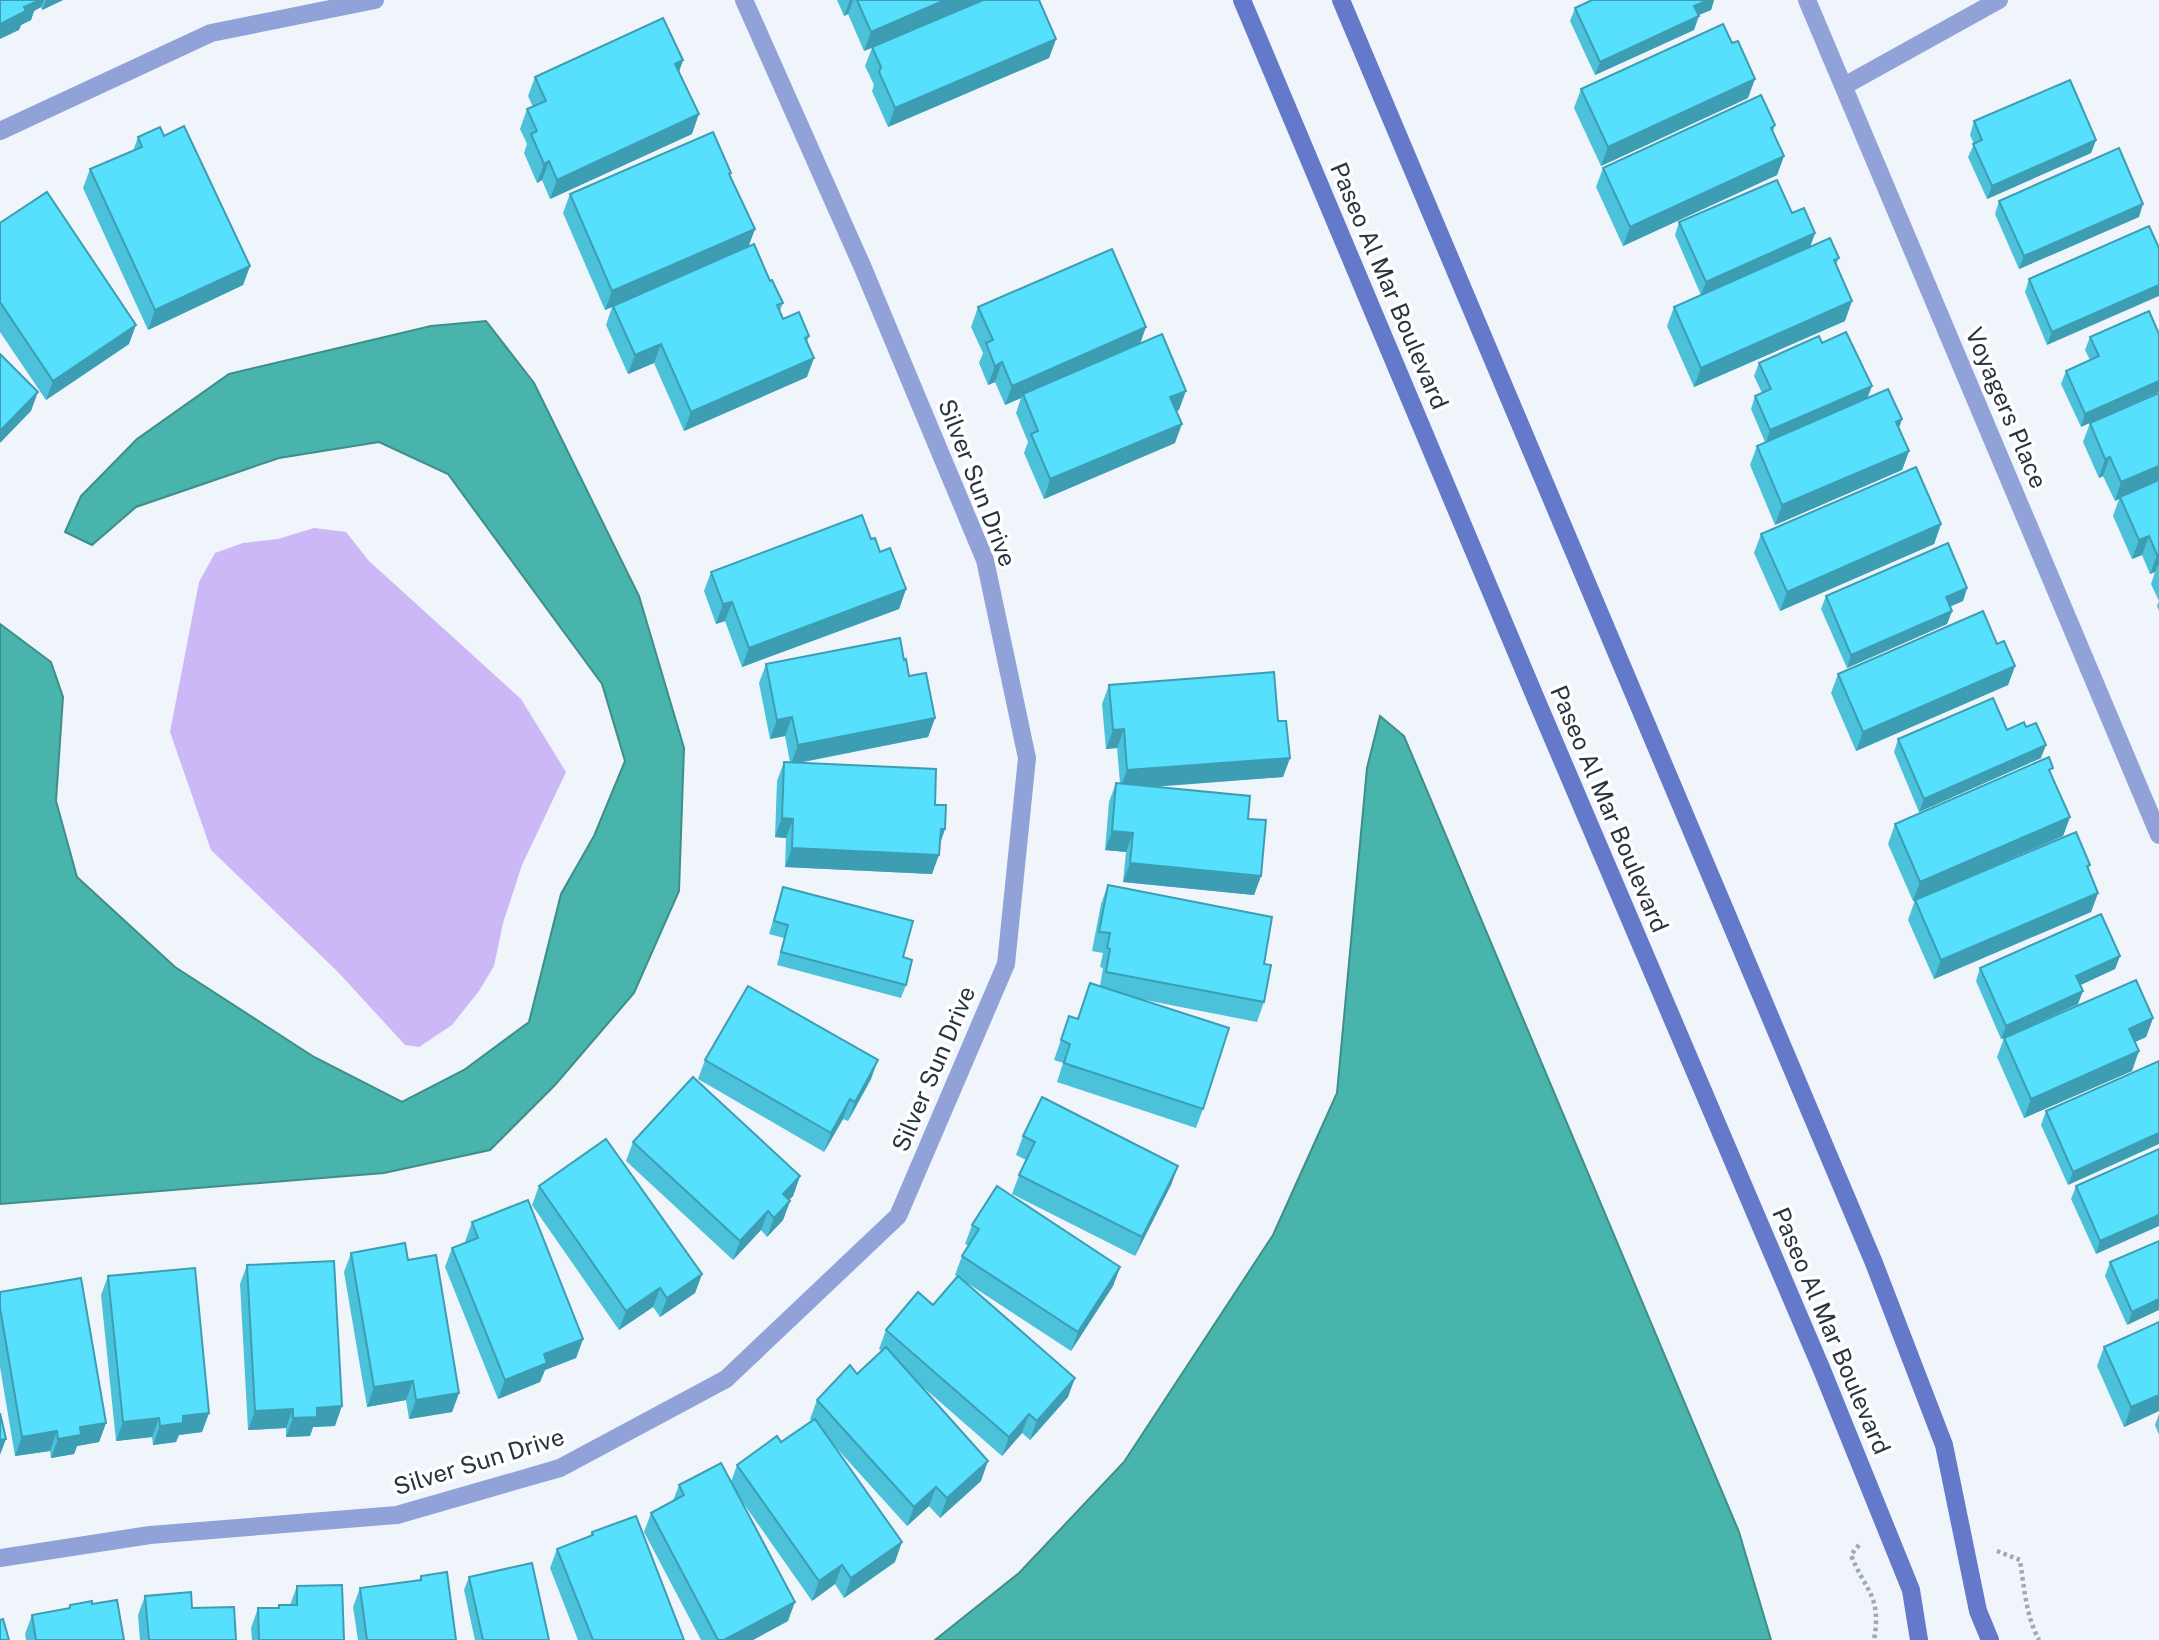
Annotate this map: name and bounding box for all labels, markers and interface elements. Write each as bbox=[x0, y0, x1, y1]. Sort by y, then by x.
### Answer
street label: Paseo Al Mar Boulevard bbox=[1325, 158, 1455, 413]
street label: Voyagers Place bbox=[1960, 323, 2053, 492]
street label: Silver Sun Drive bbox=[933, 395, 1023, 570]
street label: Paseo Al Mar Boulevard bbox=[1545, 681, 1675, 936]
street label: Silver Sun Drive bbox=[886, 982, 981, 1156]
street label: Paseo Al Mar Boulevard bbox=[1767, 1203, 1897, 1458]
street label: Silver Sun Drive bbox=[390, 1422, 567, 1500]

